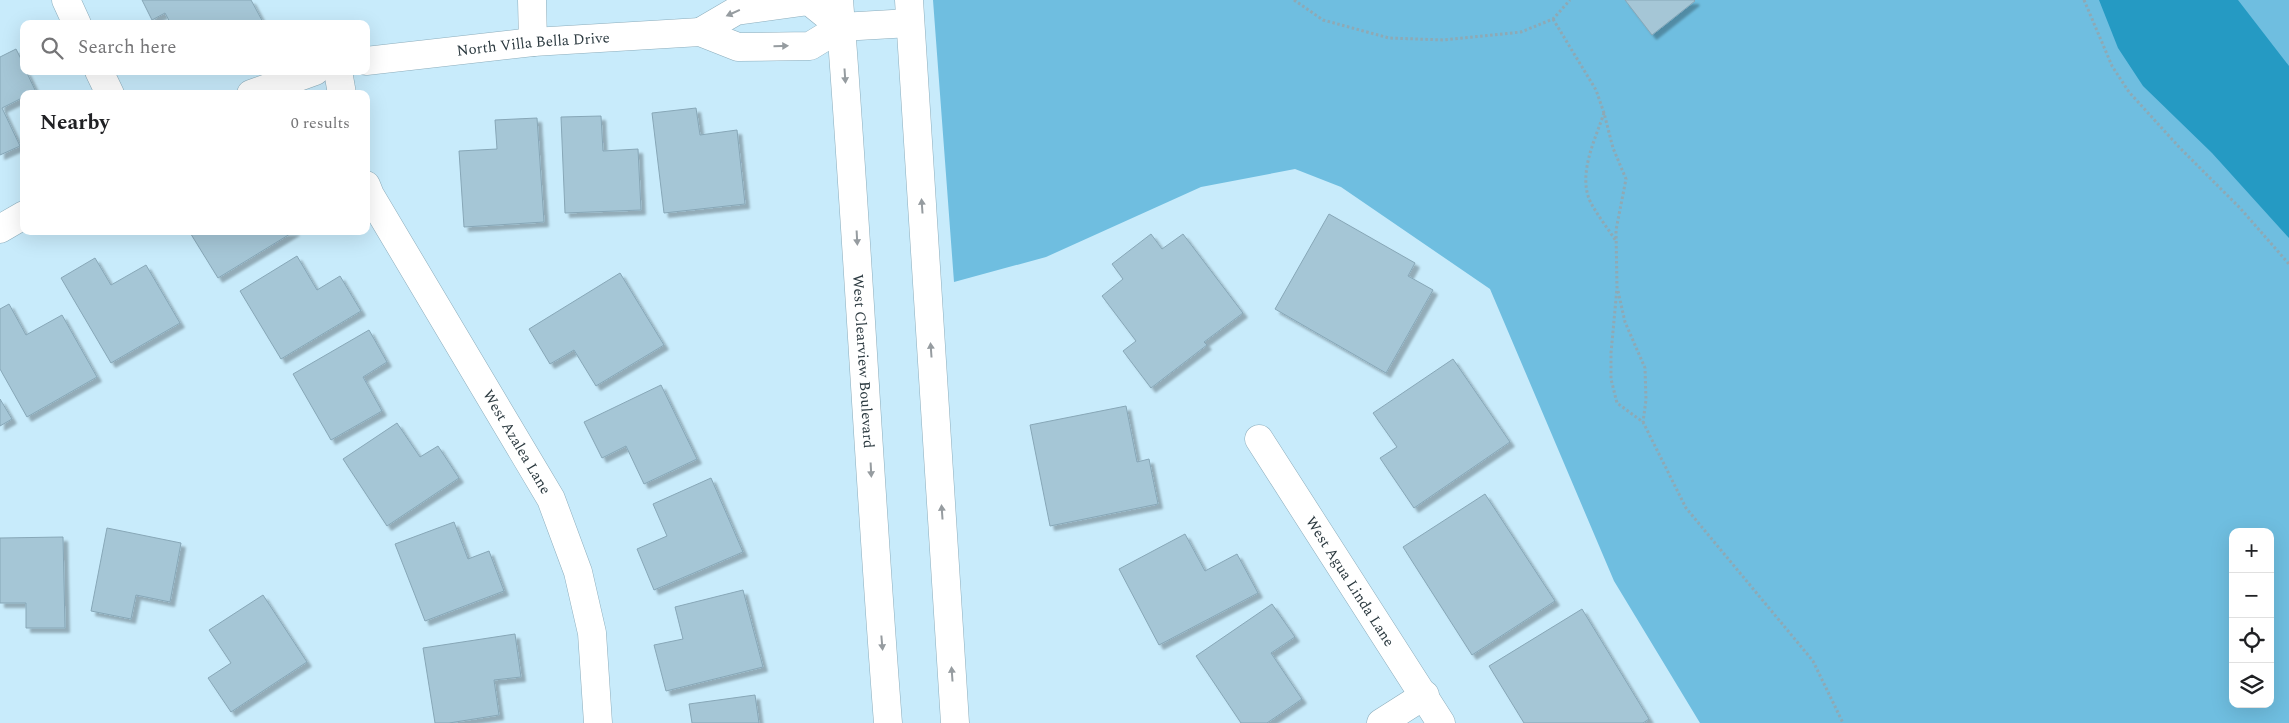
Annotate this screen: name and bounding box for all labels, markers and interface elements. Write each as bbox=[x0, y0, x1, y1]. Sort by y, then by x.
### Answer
one-way arrow bbox=[726, 9, 741, 18]
search box bbox=[20, 20, 370, 75]
street label: North Villa Bella Drive bbox=[455, 26, 610, 62]
text: Search here bbox=[78, 33, 177, 62]
icon: search bbox=[38, 34, 66, 62]
one-way arrow bbox=[773, 42, 789, 50]
one-way arrow bbox=[841, 68, 849, 84]
text: Nearby bbox=[40, 107, 110, 139]
text: 0 results bbox=[291, 111, 350, 135]
one-way arrow bbox=[917, 198, 925, 214]
one-way arrow bbox=[854, 230, 862, 246]
street label: West Clearview Boulevard bbox=[847, 273, 880, 449]
one-way arrow bbox=[927, 342, 935, 358]
street label: West Azalea Lane bbox=[477, 385, 557, 498]
one-way arrow bbox=[867, 462, 875, 478]
one-way arrow bbox=[937, 504, 945, 520]
street label: West Agua Linda Lane bbox=[1300, 511, 1401, 651]
map controls bbox=[2229, 528, 2274, 708]
button: + bbox=[2229, 528, 2274, 573]
button: − bbox=[2229, 573, 2274, 618]
button: locate bbox=[2229, 618, 2274, 663]
one-way arrow bbox=[878, 635, 886, 651]
button: layers bbox=[2229, 663, 2274, 708]
one-way arrow bbox=[947, 666, 955, 682]

